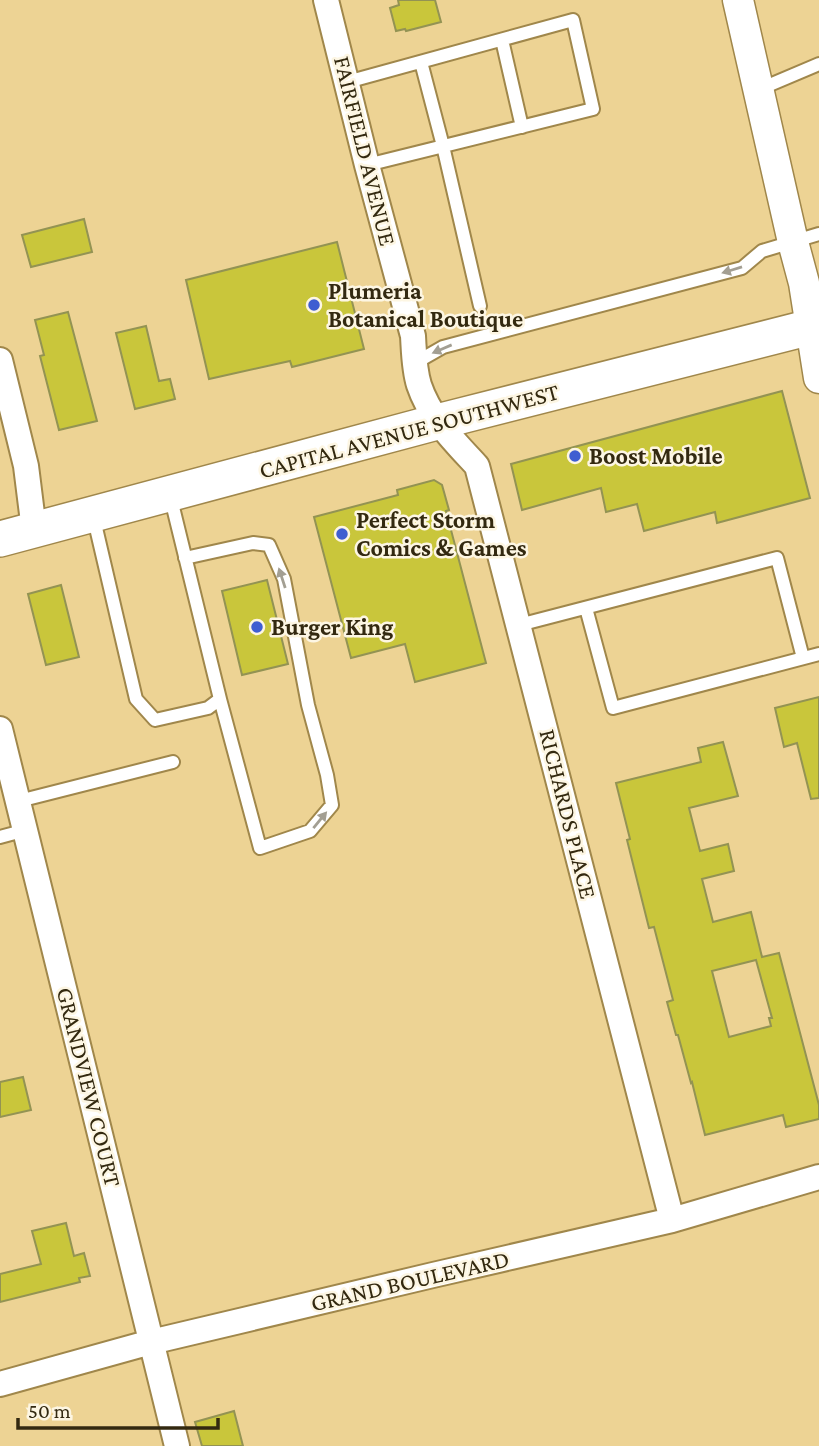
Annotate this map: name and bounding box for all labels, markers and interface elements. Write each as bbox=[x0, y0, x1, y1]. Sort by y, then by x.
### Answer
street label: FAIRFIELD AVENUE bbox=[329, 53, 402, 248]
one-way arrow bbox=[721, 266, 742, 276]
place label: Plumeria Botanical Boutique bbox=[328, 277, 523, 332]
marker: Plumeria Botanical Boutique bbox=[306, 297, 322, 313]
one-way arrow bbox=[432, 343, 452, 355]
street label: CAPITAL AVENUE SOUTHWEST bbox=[256, 377, 562, 484]
place label: Boost Mobile bbox=[589, 442, 723, 469]
marker: Boost Mobile bbox=[567, 448, 583, 464]
place label: Perfect Storm Comics & Games bbox=[356, 506, 527, 561]
marker: Perfect Storm Comics & Games bbox=[334, 526, 350, 542]
one-way arrow bbox=[276, 567, 286, 588]
place label: Burger King bbox=[271, 613, 393, 640]
marker: Burger King bbox=[249, 619, 265, 635]
street label: RICHARDS PLACE bbox=[534, 726, 603, 901]
one-way arrow bbox=[312, 811, 327, 829]
street label: GRANDVIEW COURT bbox=[52, 984, 127, 1189]
street label: GRAND BOULEVARD bbox=[308, 1245, 512, 1316]
scale bar bbox=[18, 1386, 217, 1430]
text: 50 m bbox=[28, 1399, 71, 1423]

